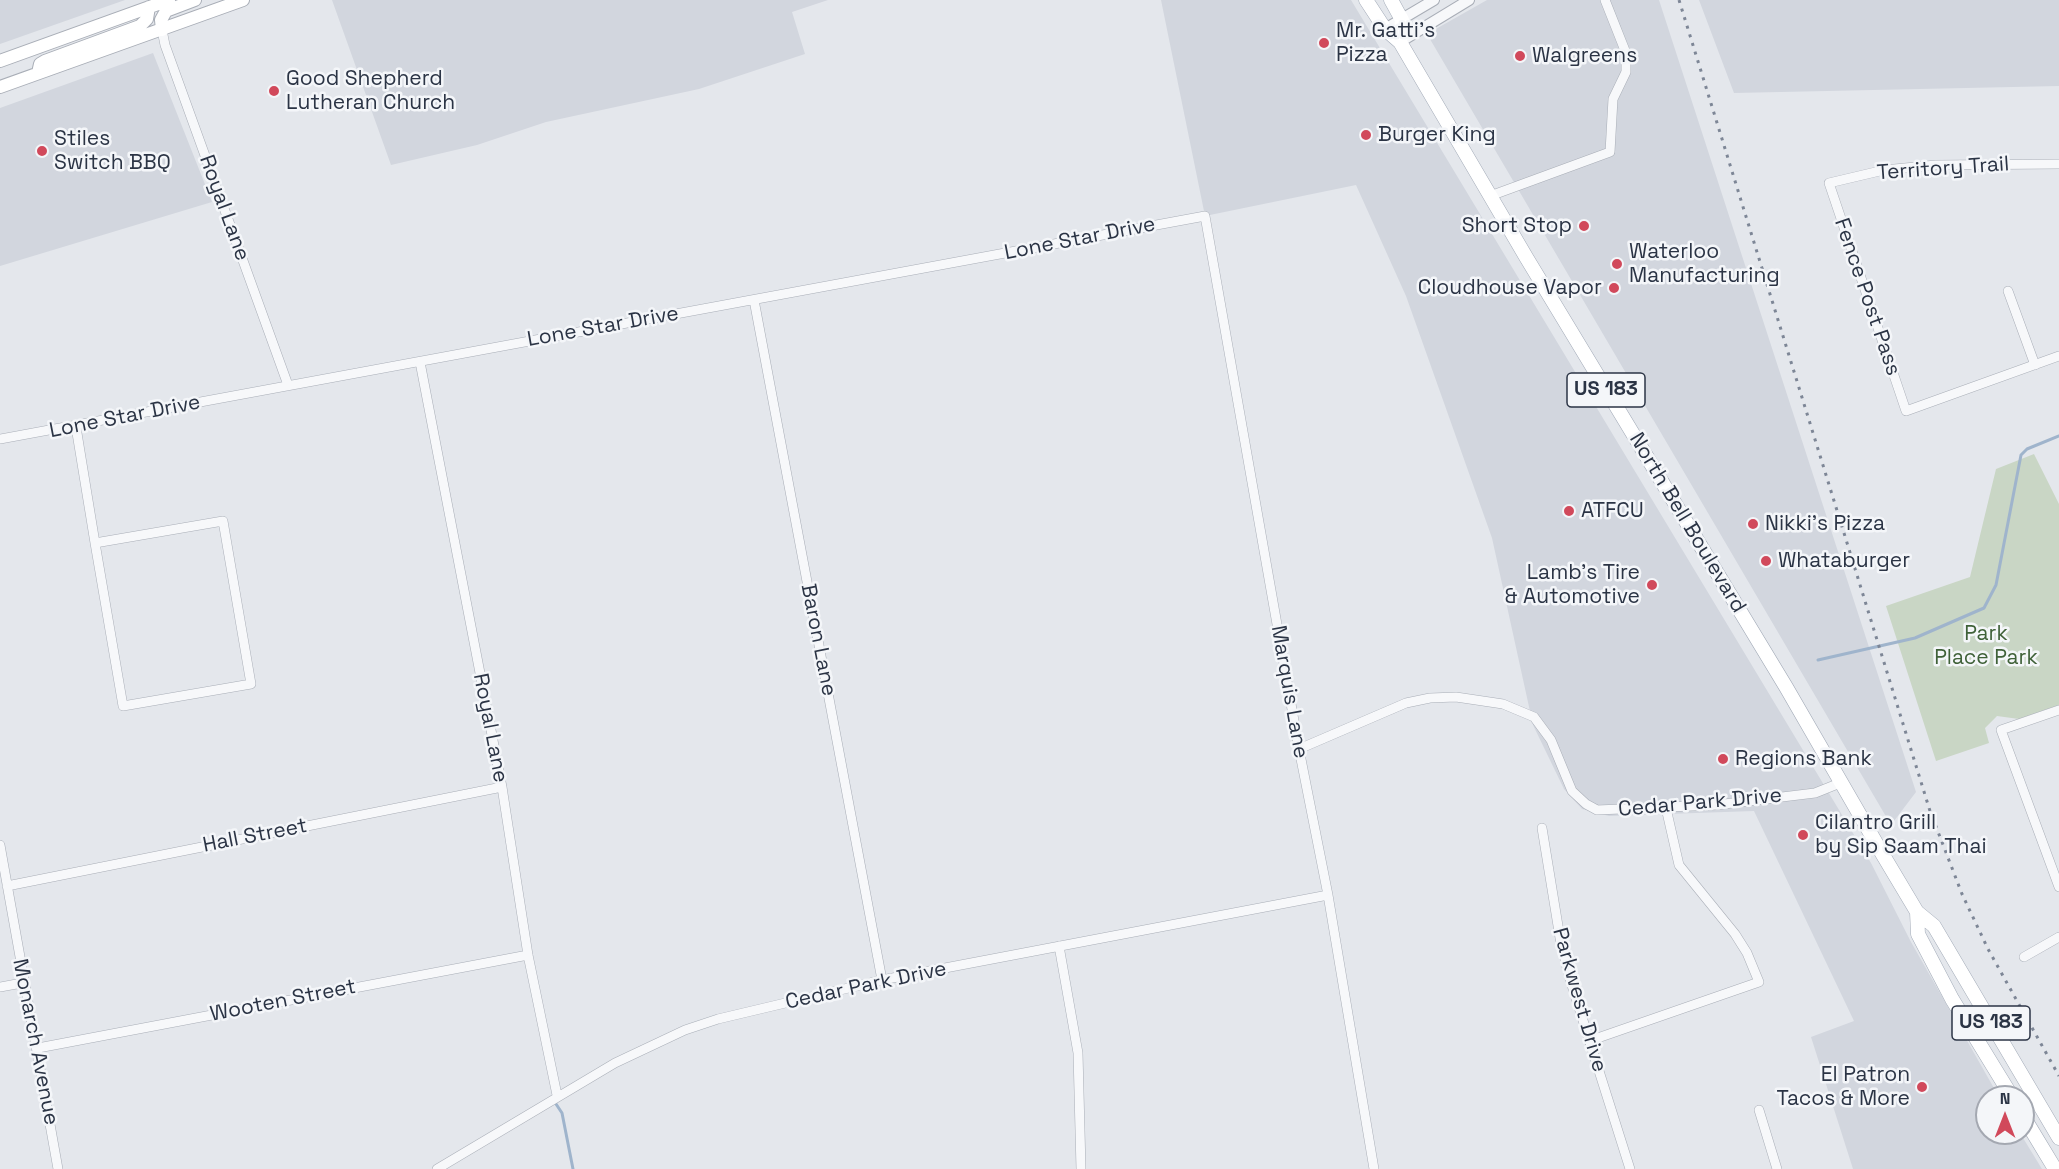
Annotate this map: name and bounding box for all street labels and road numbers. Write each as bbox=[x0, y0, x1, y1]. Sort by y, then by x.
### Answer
street label: Royal Lane bbox=[193, 152, 255, 264]
street label: Territory Trail bbox=[1876, 152, 2010, 186]
street label: Lone Star Drive bbox=[1002, 212, 1158, 266]
street label: Fence Post Pass bbox=[1828, 215, 1906, 379]
street label: Lone Star Drive bbox=[525, 301, 681, 353]
road number: US 183 bbox=[1567, 373, 1645, 407]
street label: Lone Star Drive bbox=[47, 390, 203, 444]
street label: North Bell Boulevard bbox=[1623, 428, 1751, 618]
street label: Baron Lane bbox=[795, 582, 841, 698]
street label: Marquis Lane bbox=[1265, 624, 1313, 760]
street label: Royal Lane bbox=[467, 671, 513, 785]
street label: Cedar Park Drive bbox=[1617, 783, 1783, 823]
street label: Hall Street bbox=[201, 814, 309, 858]
street label: Parkwest Drive bbox=[1546, 925, 1612, 1075]
street label: Monarch Avenue bbox=[7, 957, 63, 1127]
street label: Cedar Park Drive bbox=[783, 957, 949, 1015]
street label: Wooten Street bbox=[208, 975, 358, 1027]
road number: US 183 bbox=[1952, 1006, 2030, 1040]

